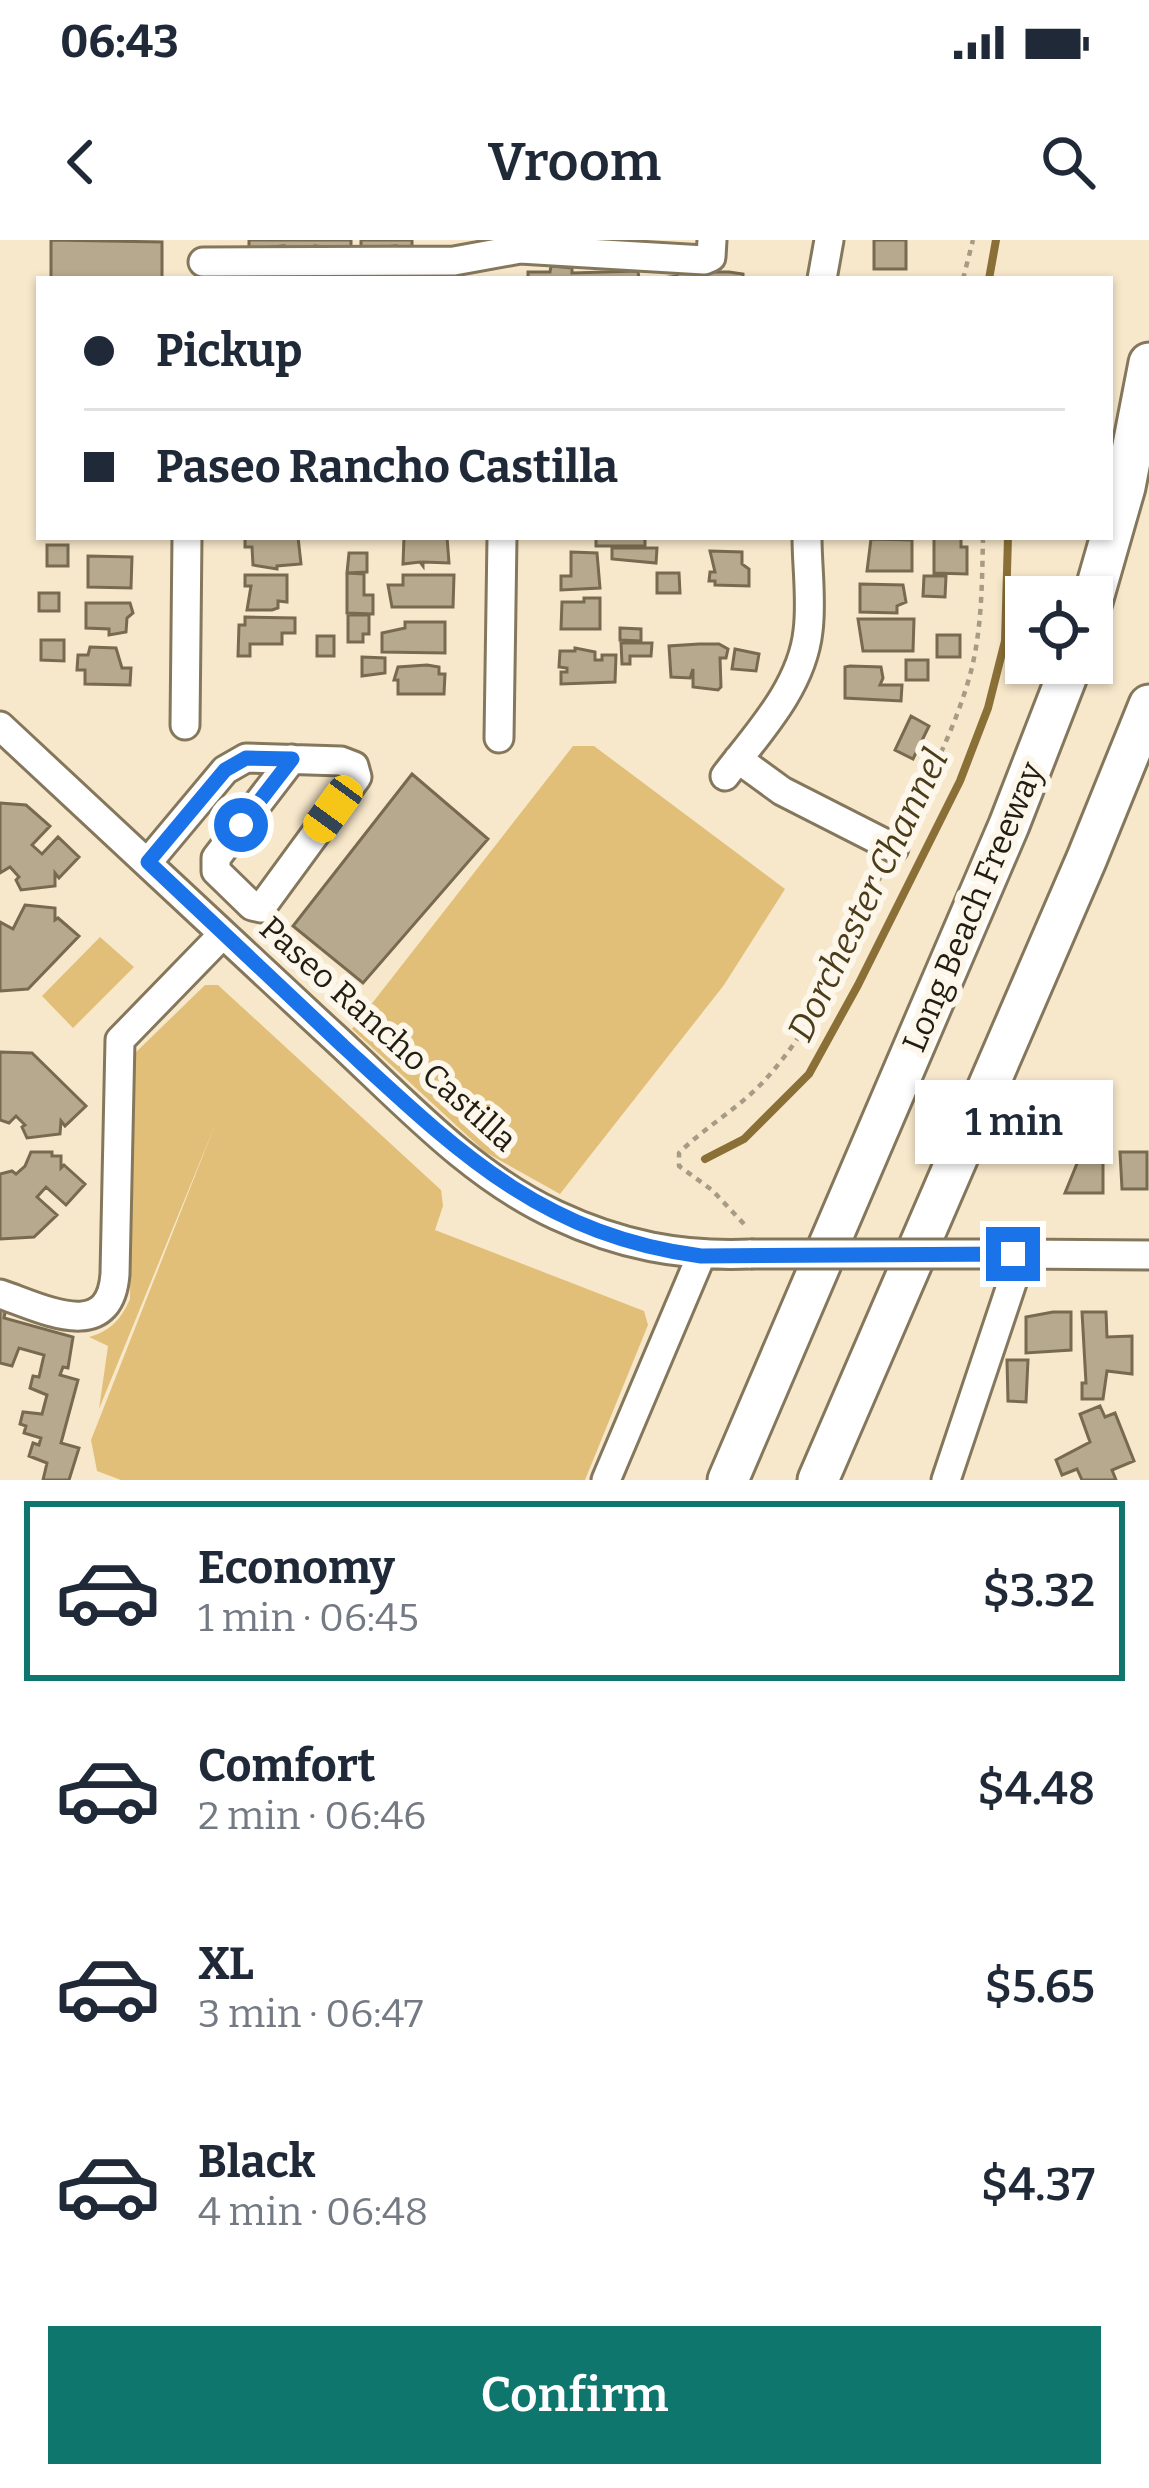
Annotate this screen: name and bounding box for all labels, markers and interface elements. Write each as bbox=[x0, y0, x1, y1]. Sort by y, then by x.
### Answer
text: 06:43 bbox=[60, 15, 179, 69]
icon: back bbox=[48, 129, 114, 195]
icon: search bbox=[1035, 129, 1101, 195]
text: Vroom bbox=[488, 130, 661, 194]
text: Pickup bbox=[156, 324, 302, 378]
text: Paseo Rancho Castilla bbox=[156, 440, 618, 494]
map controls bbox=[1005, 576, 1113, 684]
button: locate bbox=[1005, 576, 1113, 684]
water label: Dorchester Channel bbox=[778, 742, 958, 1048]
street label: Long Beach Freeway bbox=[894, 756, 1052, 1058]
car bbox=[297, 769, 369, 849]
route start bbox=[214, 798, 268, 852]
street label: Paseo Rancho Castilla bbox=[251, 908, 525, 1160]
callout: 1 min bbox=[914, 1080, 1112, 1164]
text: 1 min bbox=[965, 1099, 1063, 1145]
route end bbox=[986, 1227, 1040, 1281]
icon: car bbox=[54, 1537, 162, 1645]
text: Economy bbox=[198, 1541, 395, 1595]
text: $3.32 bbox=[983, 1564, 1095, 1618]
text: 1 min · 06:45 bbox=[198, 1595, 419, 1641]
icon: car bbox=[54, 1735, 162, 1843]
text: Comfort bbox=[198, 1739, 376, 1793]
text: $4.48 bbox=[977, 1762, 1095, 1816]
text: 2 min · 06:46 bbox=[198, 1793, 426, 1839]
icon: car bbox=[54, 1933, 162, 2041]
text: XL bbox=[198, 1937, 254, 1991]
text: $5.65 bbox=[984, 1960, 1095, 2014]
text: 3 min · 06:47 bbox=[198, 1991, 423, 2037]
icon: car bbox=[54, 2131, 162, 2239]
text: Black bbox=[198, 2135, 315, 2189]
text: $4.37 bbox=[981, 2158, 1095, 2212]
text: 4 min · 06:48 bbox=[198, 2189, 428, 2235]
button: Confirm bbox=[48, 2326, 1101, 2464]

